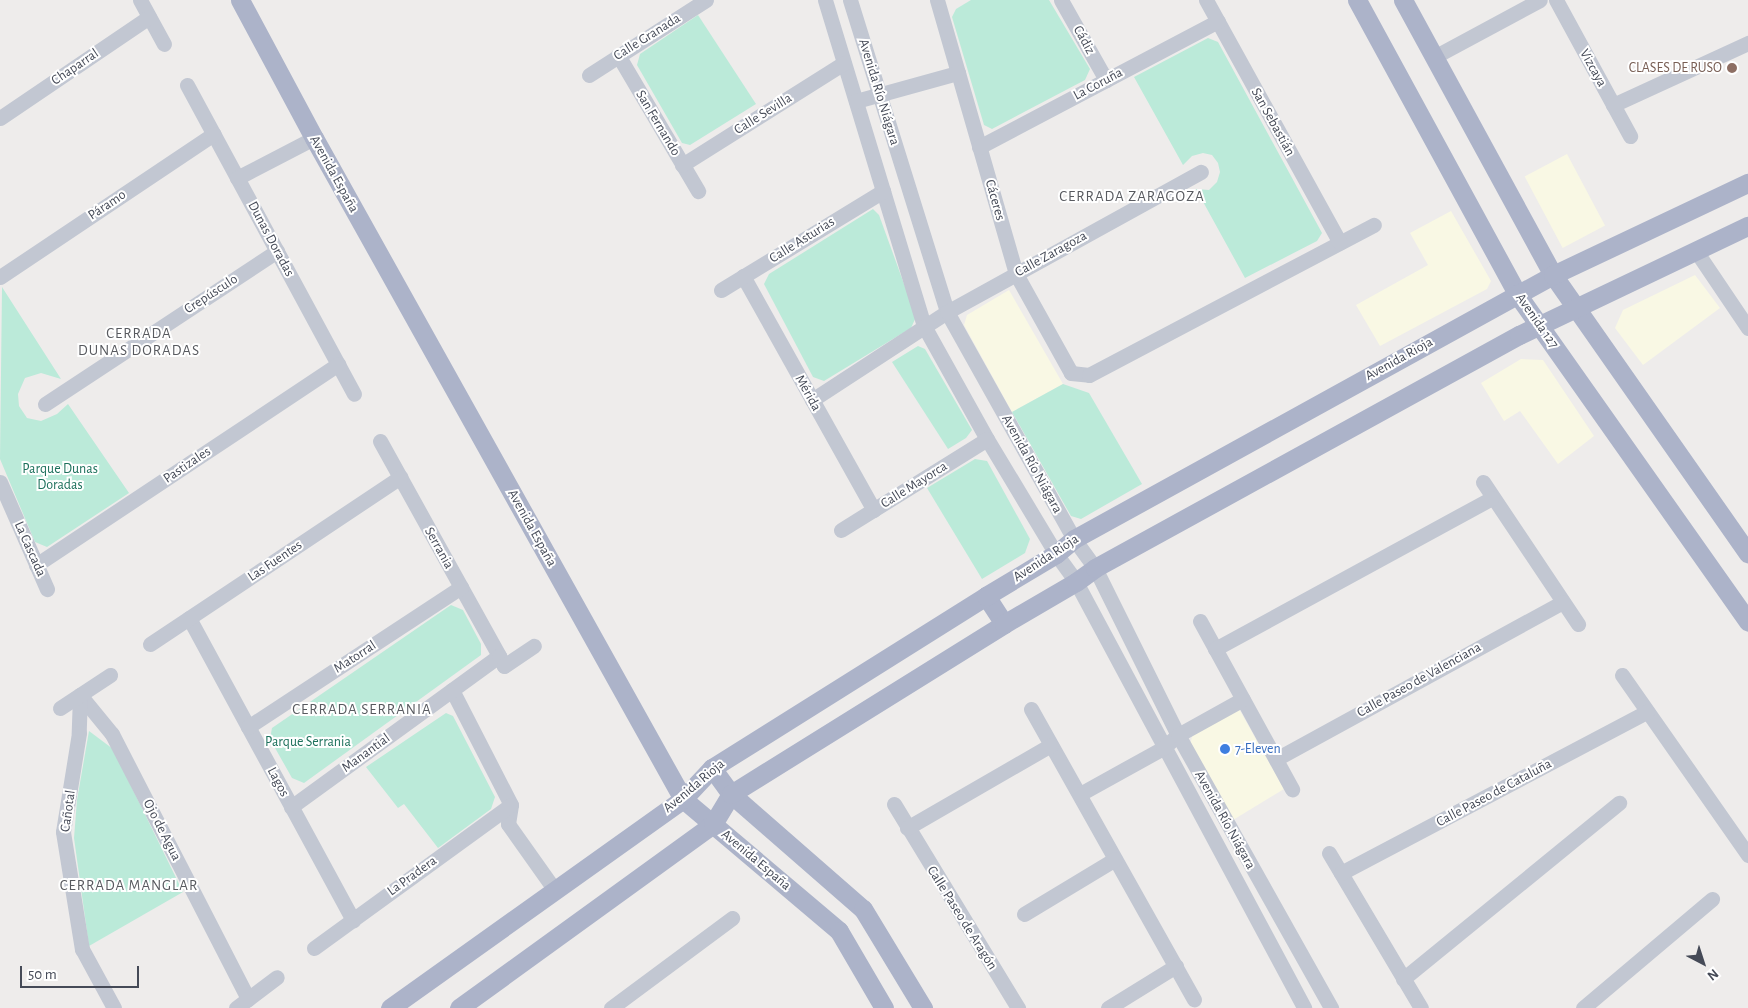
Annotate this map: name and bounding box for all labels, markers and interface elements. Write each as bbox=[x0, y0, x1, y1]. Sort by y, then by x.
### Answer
street label: Calle Granada bbox=[610, 10, 684, 64]
street label: Cádiz bbox=[1069, 23, 1099, 57]
street label: Avenida Río Niágara bbox=[855, 37, 903, 147]
street label: Chaparral bbox=[48, 45, 102, 89]
street label: Vizcaya bbox=[1576, 46, 1610, 90]
place label: CLASES DE RUSO bbox=[1629, 60, 1722, 76]
marker: CLASES DE RUSO bbox=[1726, 62, 1738, 74]
street label: La Coruña bbox=[1070, 64, 1126, 104]
street label: San Sebastián bbox=[1247, 85, 1299, 159]
street label: San Fernando bbox=[632, 87, 684, 159]
street label: Calle Sevilla bbox=[731, 90, 795, 138]
street label: Avenida España bbox=[306, 132, 362, 216]
street label: Cáceres bbox=[981, 178, 1009, 222]
street label: Páramo bbox=[85, 186, 129, 224]
district label: CERRADA ZARAGOZA bbox=[1057, 188, 1207, 206]
street label: Dunas Doradas bbox=[244, 199, 298, 279]
street label: Calle Asturias bbox=[766, 213, 838, 267]
street label: Calle Zaragoza bbox=[1012, 227, 1090, 281]
street label: Crepúsculo bbox=[181, 271, 241, 317]
street label: Avenida 127 bbox=[1512, 290, 1562, 352]
district label: CERRADA DUNAS DORADAS bbox=[76, 324, 202, 359]
street label: Avenida Rioja bbox=[1362, 334, 1436, 384]
street label: Mérida bbox=[791, 372, 825, 414]
street label: Avenida Río Niágara bbox=[998, 412, 1066, 516]
street label: Pastizales bbox=[160, 443, 214, 487]
street label: Calle Mayorca bbox=[878, 458, 950, 512]
park label: Parque Dunas Doradas bbox=[22, 461, 98, 494]
street label: Avenida España bbox=[504, 486, 560, 570]
street label: La Cascada bbox=[10, 519, 50, 579]
street label: Serrania bbox=[421, 524, 457, 572]
street label: Avenida Rioja bbox=[1010, 531, 1082, 585]
street label: Las Fuentes bbox=[245, 537, 305, 585]
street label: Matorral bbox=[331, 637, 379, 677]
street label: Calle Paseo de Valenciana bbox=[1354, 639, 1484, 721]
district label: CERRADA SERRANIA bbox=[290, 701, 434, 719]
street label: Manantial bbox=[338, 730, 394, 776]
park label: Parque Serrania bbox=[265, 734, 351, 750]
place label: 7-Eleven bbox=[1235, 741, 1281, 757]
marker: 7-Eleven bbox=[1219, 743, 1231, 755]
street label: Calle Paseo de Cataluña bbox=[1433, 755, 1555, 831]
street label: Avenida Rioja bbox=[660, 756, 728, 816]
street label: Lagos bbox=[263, 764, 293, 800]
street label: Avenida Río Niágara bbox=[1191, 768, 1259, 872]
street label: Cañotal bbox=[57, 789, 79, 833]
street label: Ojo de Agua bbox=[139, 796, 185, 864]
street label: Avenida España bbox=[718, 826, 794, 894]
street label: La Pradera bbox=[384, 852, 440, 900]
street label: Calle Paseo de Aragón bbox=[923, 863, 1001, 973]
district label: CERRADA MANGLAR bbox=[58, 877, 200, 895]
north arrow bbox=[1678, 938, 1728, 988]
scale bar bbox=[22, 956, 141, 988]
text: N bbox=[1704, 966, 1721, 983]
text: 50 m bbox=[28, 967, 57, 982]

